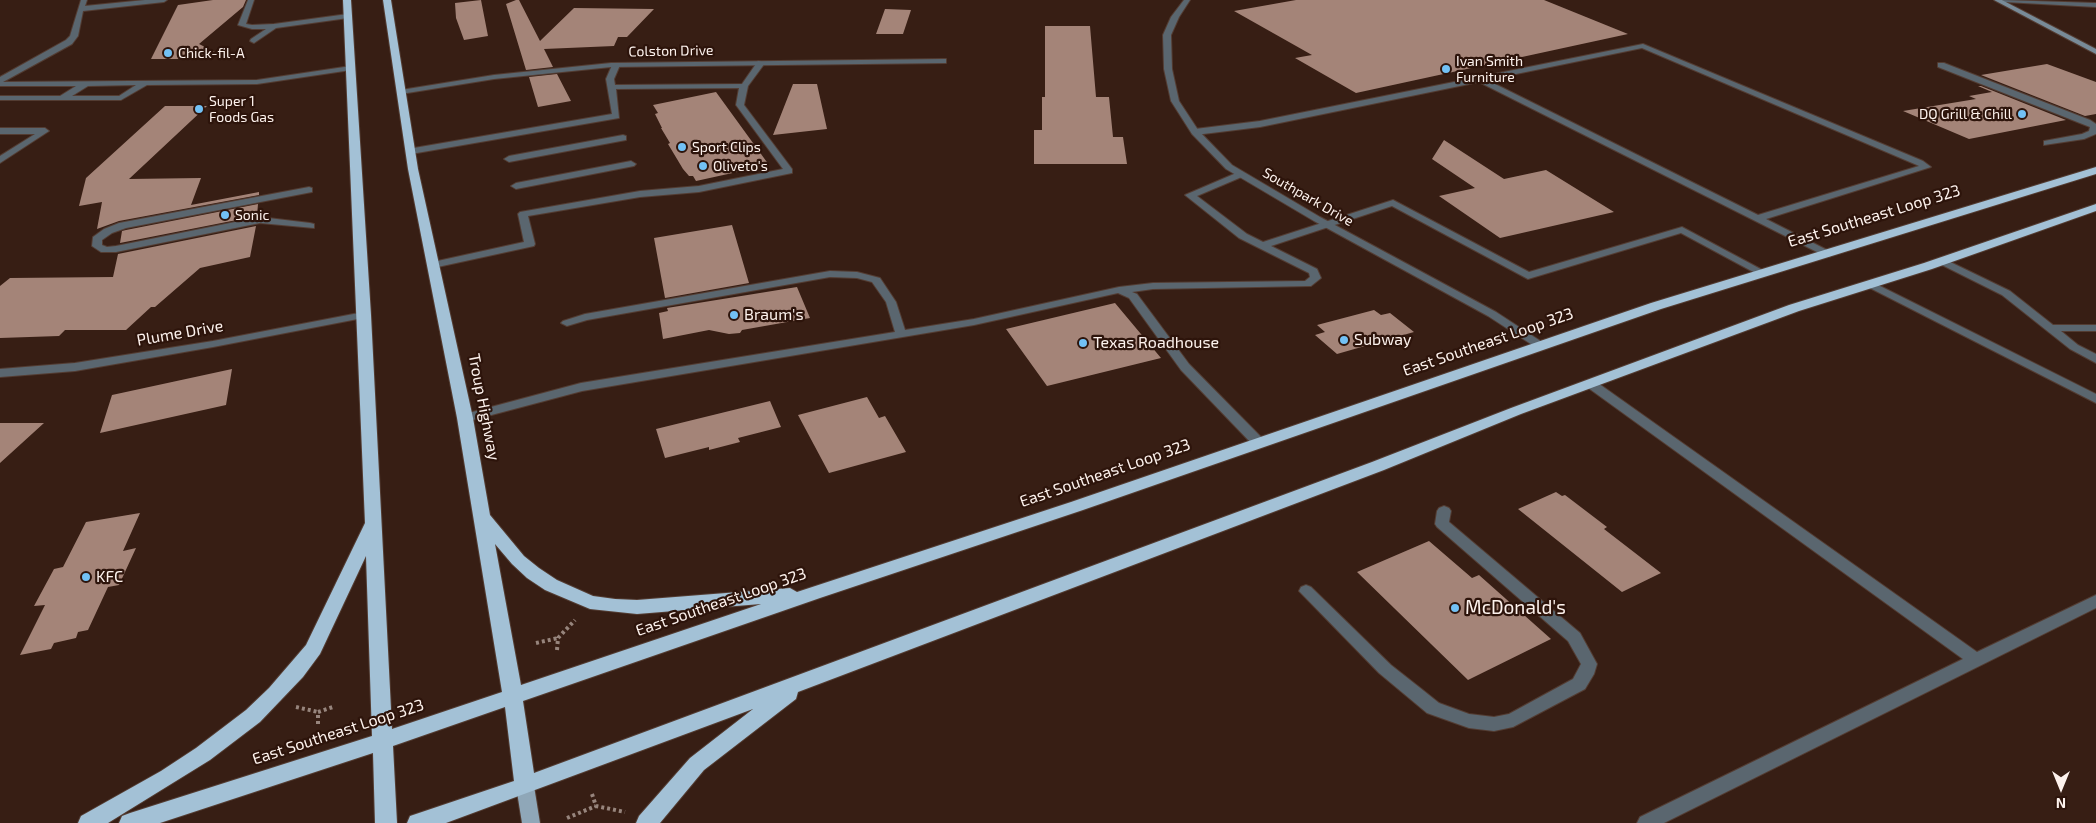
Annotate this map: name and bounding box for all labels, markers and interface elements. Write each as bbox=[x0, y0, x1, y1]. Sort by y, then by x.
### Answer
street label: Colston Drive bbox=[628, 42, 714, 60]
place label: Chick-fil-A bbox=[178, 45, 245, 61]
marker: Chick-fil-A bbox=[162, 47, 174, 59]
place label: Ivan Smith Furniture bbox=[1456, 53, 1523, 85]
marker: Ivan Smith Furniture bbox=[1440, 63, 1452, 75]
place label: Super 1 Foods Gas bbox=[209, 93, 274, 125]
marker: Super 1 Foods Gas bbox=[193, 103, 205, 115]
place label: DQ Grill & Chill bbox=[1919, 106, 2012, 122]
marker: DQ Grill & Chill bbox=[2016, 108, 2028, 120]
place label: Sport Clips bbox=[692, 139, 761, 155]
marker: Sport Clips bbox=[676, 141, 688, 153]
place label: Oliveto's bbox=[713, 158, 768, 174]
marker: Oliveto's bbox=[697, 160, 709, 172]
street label: Southpark Drive bbox=[1260, 164, 1356, 230]
street label: East Southeast Loop 323 bbox=[1785, 181, 1963, 251]
place label: Sonic bbox=[235, 207, 269, 223]
marker: Sonic bbox=[219, 209, 231, 221]
street label: East Southeast Loop 323 bbox=[1400, 304, 1576, 380]
place label: Braum's bbox=[744, 305, 804, 325]
marker: Braum's bbox=[728, 309, 740, 321]
street label: Plume Drive bbox=[135, 316, 225, 350]
place label: Subway bbox=[1354, 330, 1412, 350]
place label: Texas Roadhouse bbox=[1093, 333, 1219, 353]
marker: Subway bbox=[1338, 334, 1350, 346]
marker: Texas Roadhouse bbox=[1077, 337, 1089, 349]
street label: Troup Highway bbox=[464, 352, 504, 462]
street label: East Southeast Loop 323 bbox=[1017, 435, 1193, 511]
street label: East Southeast Loop 323 bbox=[633, 564, 809, 640]
place label: KFC bbox=[96, 567, 123, 587]
marker: KFC bbox=[80, 571, 92, 583]
place label: McDonald's bbox=[1465, 597, 1566, 619]
marker: McDonald's bbox=[1449, 602, 1461, 614]
street label: East Southeast Loop 323 bbox=[250, 695, 426, 769]
north arrow bbox=[2036, 763, 2086, 813]
text: N bbox=[2056, 795, 2066, 812]

